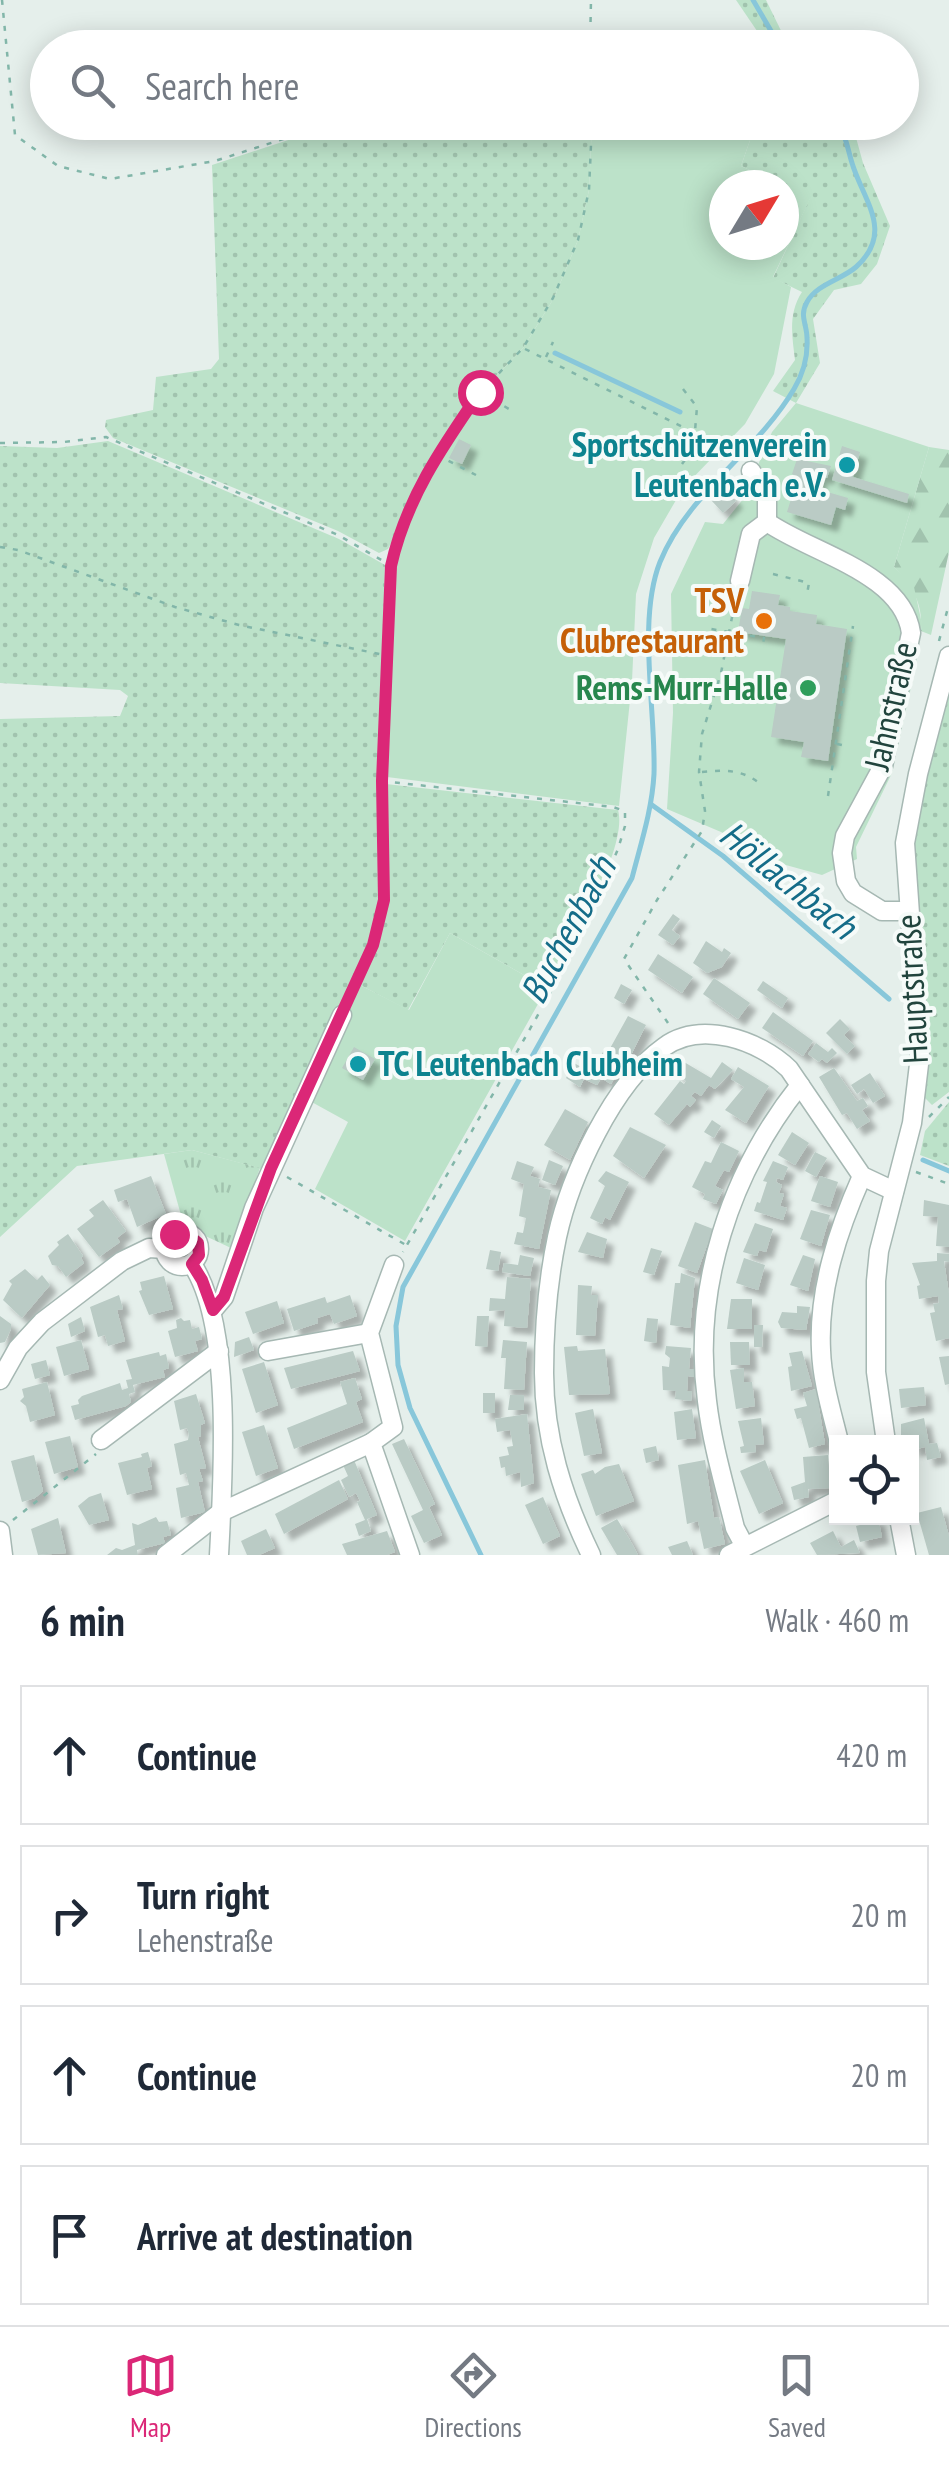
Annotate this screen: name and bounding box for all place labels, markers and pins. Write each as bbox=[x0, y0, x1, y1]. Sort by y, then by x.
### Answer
place label: Sportschützenverein Leutenbach e.V. bbox=[572, 421, 827, 507]
marker: Sportschützenverein Leutenbach e.V. bbox=[836, 454, 858, 476]
place label: TSV Clubrestaurant bbox=[560, 577, 744, 663]
marker: TSV Clubrestaurant bbox=[753, 610, 775, 632]
place label: Rems-Murr-Halle bbox=[576, 664, 788, 710]
marker: Rems-Murr-Halle bbox=[797, 677, 819, 699]
place label: TC Leutenbach Clubheim bbox=[378, 1040, 683, 1086]
marker: TC Leutenbach Clubheim bbox=[347, 1053, 369, 1075]

